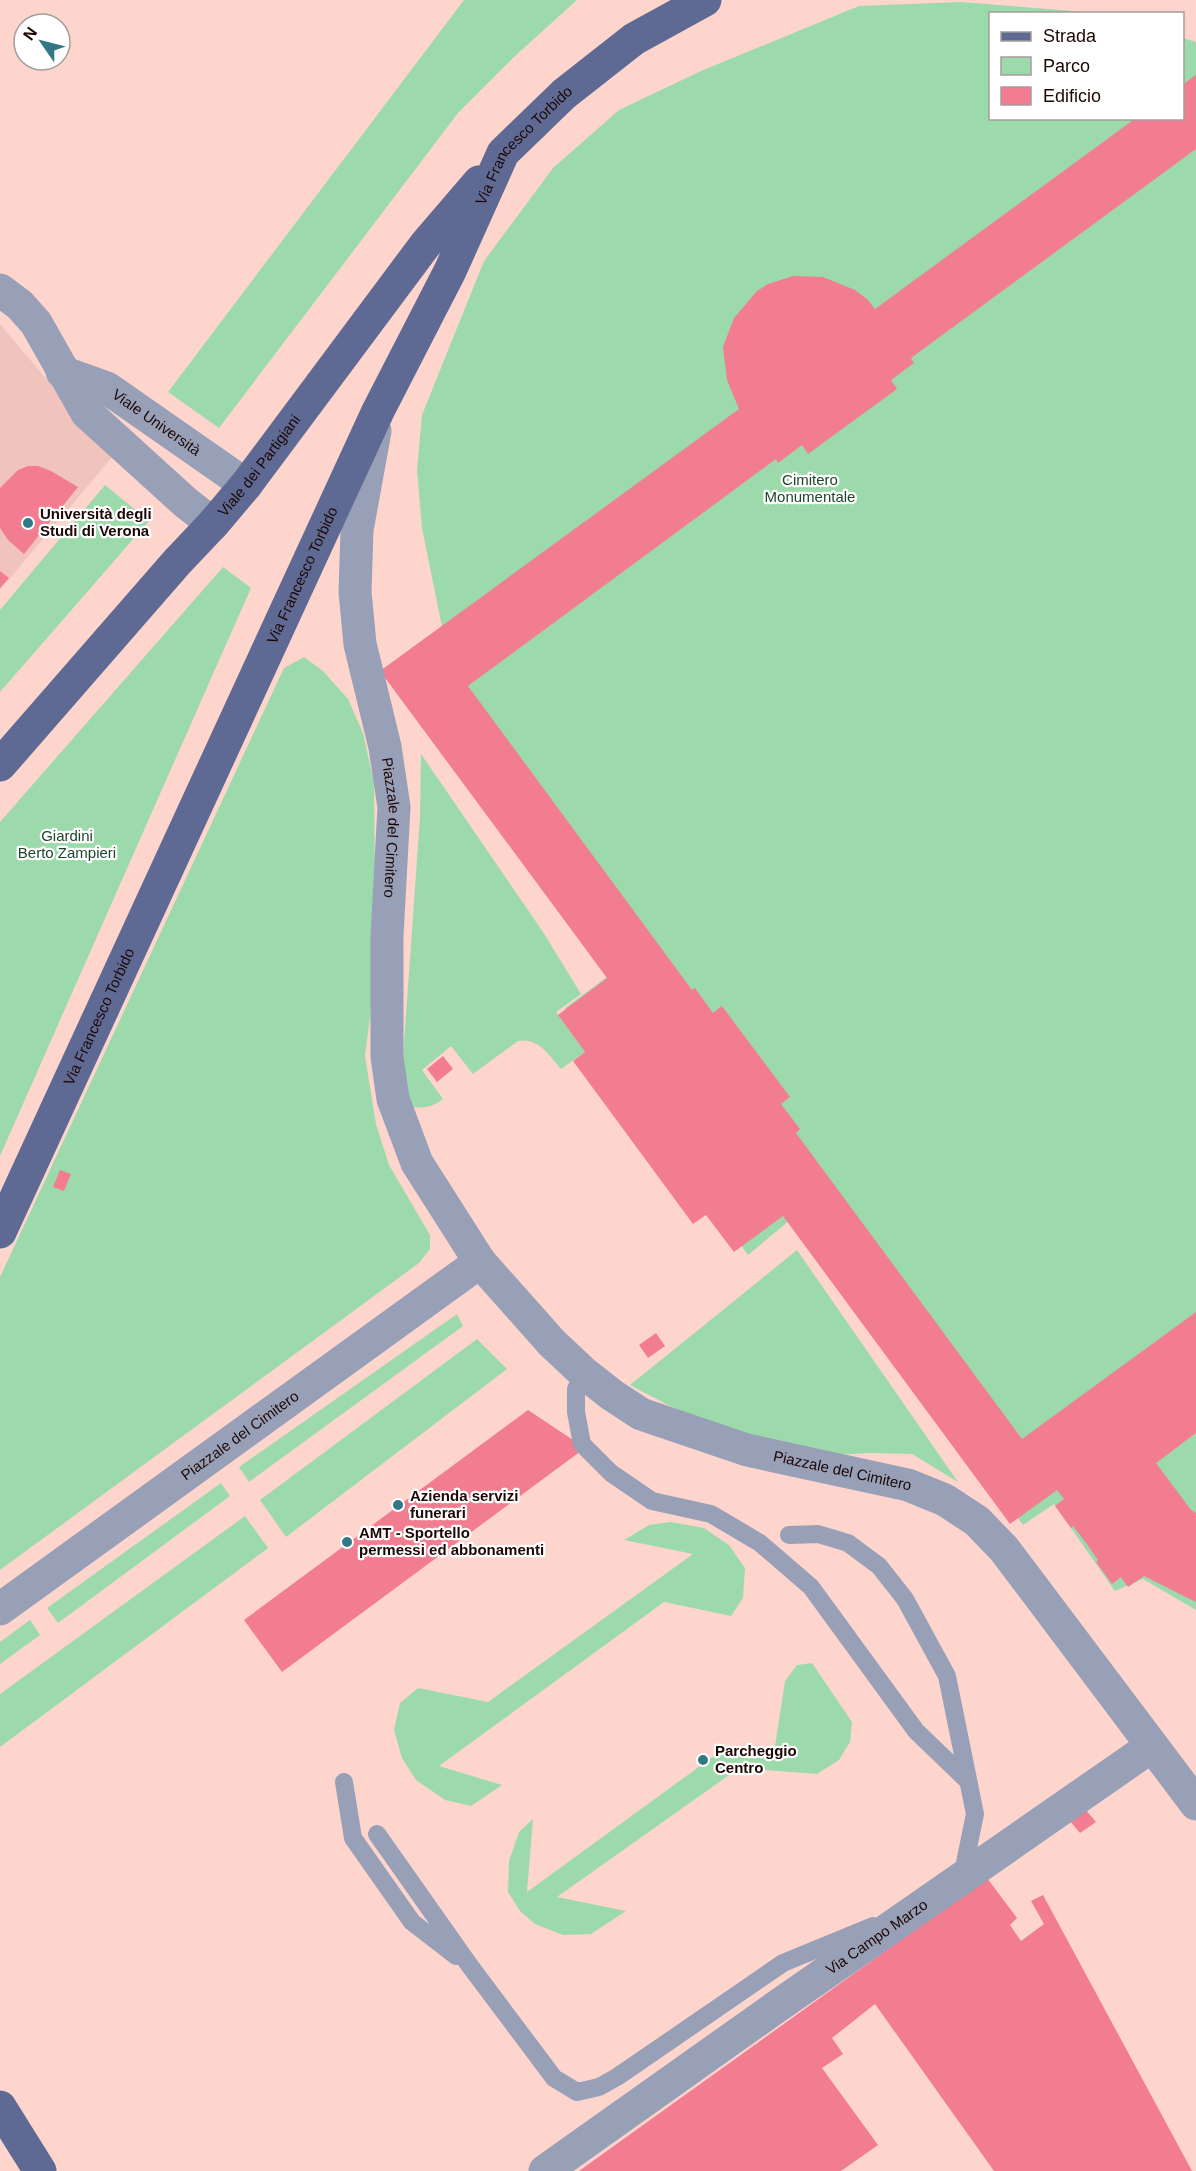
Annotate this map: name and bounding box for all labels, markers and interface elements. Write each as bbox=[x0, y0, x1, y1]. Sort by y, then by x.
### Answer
north arrow bbox=[12, 12, 72, 72]
legend bbox=[989, 12, 1184, 120]
text: N bbox=[20, 24, 40, 43]
text: Strada bbox=[1043, 26, 1097, 46]
text: Parco bbox=[1043, 56, 1090, 76]
street label: Via Francesco Torbido bbox=[472, 82, 575, 207]
text: Edificio bbox=[1043, 86, 1101, 106]
street label: Viale Università bbox=[109, 385, 205, 459]
street label: Viale dei Partigiani bbox=[214, 411, 303, 520]
park label: Cimitero Monumentale bbox=[765, 471, 855, 505]
street label: Via Francesco Torbido bbox=[263, 504, 341, 646]
place label: Università degli Studi di Verona bbox=[40, 505, 152, 539]
marker: Università degli Studi di Verona bbox=[21, 516, 35, 530]
street label: Piazzale del Cimitero bbox=[379, 756, 403, 898]
park label: Giardini Berto Zampieri bbox=[18, 827, 116, 861]
street label: Via Francesco Torbido bbox=[60, 945, 137, 1088]
street label: Piazzale del Cimitero bbox=[177, 1387, 302, 1483]
street label: Piazzale del Cimitero bbox=[772, 1447, 913, 1494]
place label: Azienda servizi funerari bbox=[410, 1487, 518, 1521]
marker: Azienda servizi funerari bbox=[391, 1498, 405, 1512]
place label: AMT - Sportello permessi ed abbonamenti bbox=[359, 1524, 544, 1558]
marker: AMT - Sportello permessi ed abbonamenti bbox=[340, 1535, 354, 1549]
place label: Parcheggio Centro bbox=[715, 1742, 797, 1776]
marker: Parcheggio Centro bbox=[696, 1753, 710, 1767]
street label: Via Campo Marzo bbox=[822, 1896, 931, 1978]

